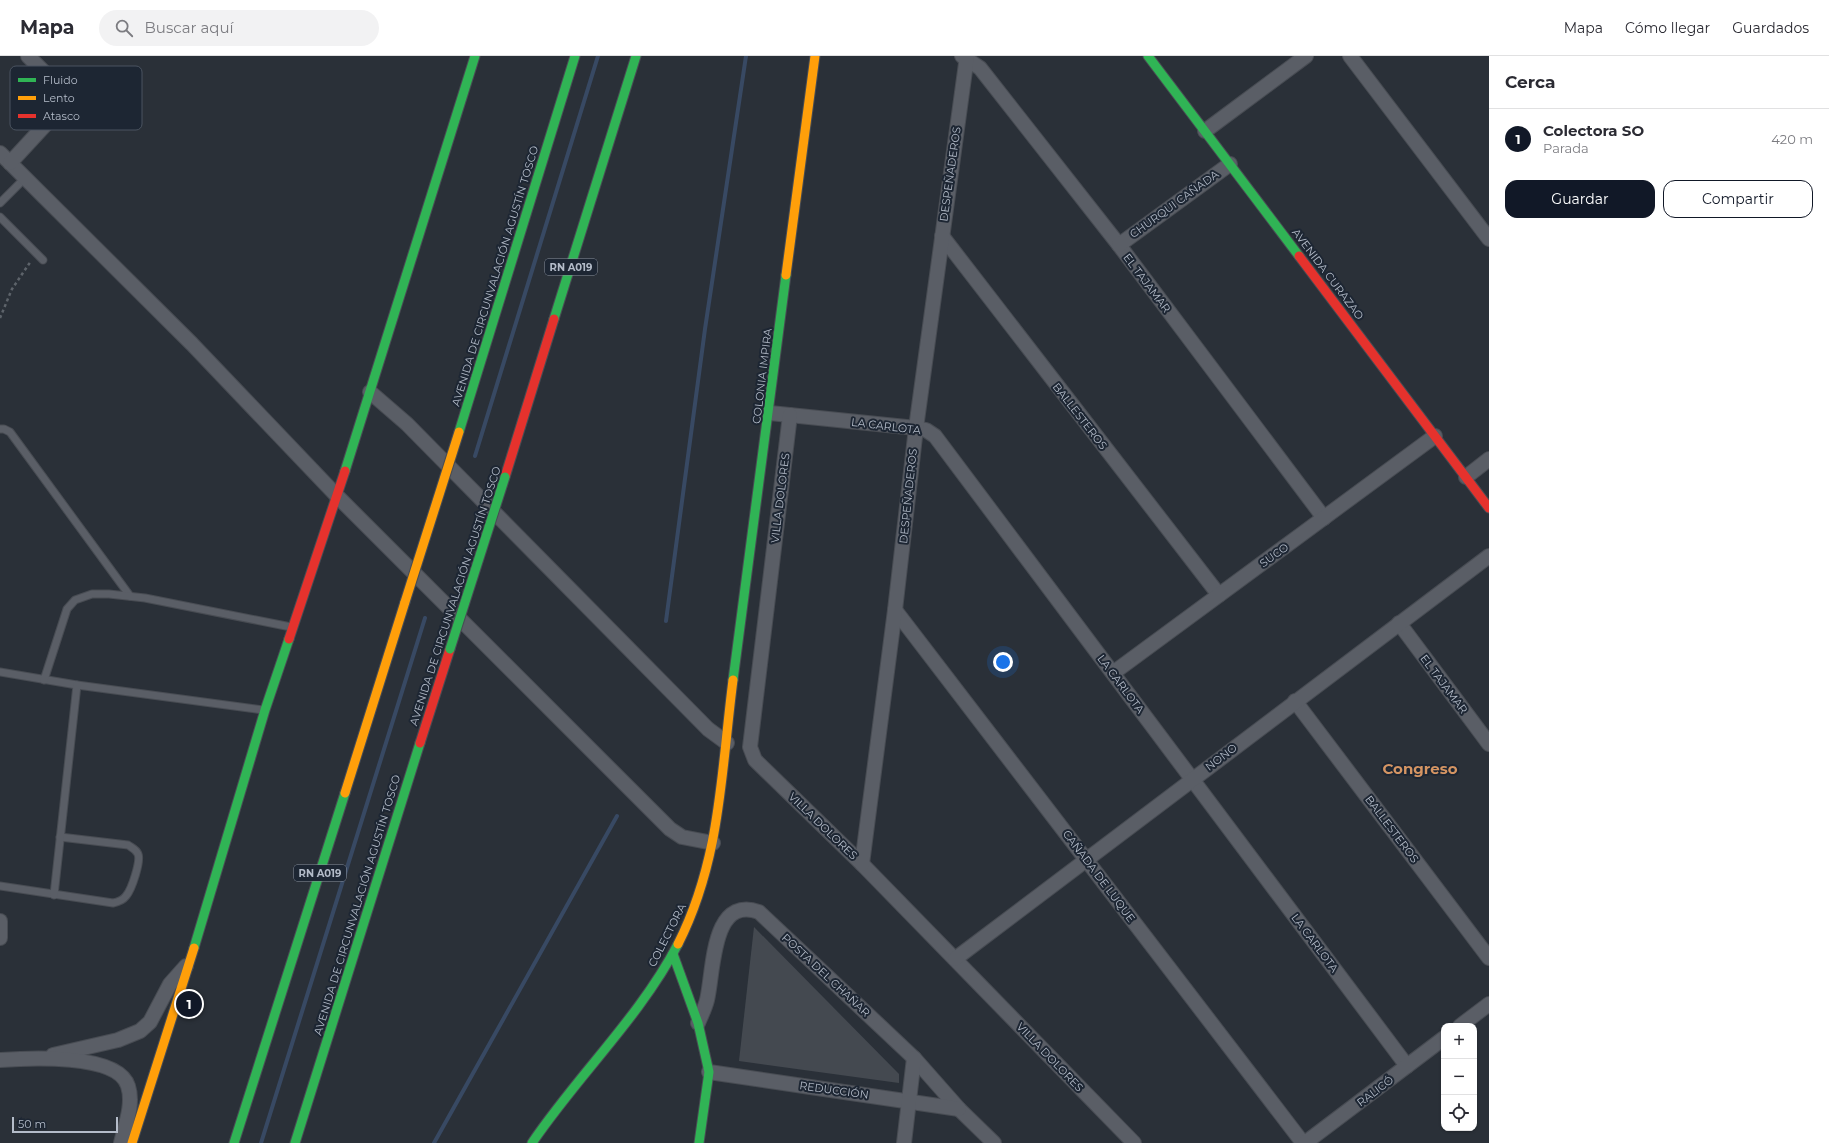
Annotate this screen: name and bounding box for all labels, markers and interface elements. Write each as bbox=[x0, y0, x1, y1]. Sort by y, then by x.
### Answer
search box bbox=[99, 10, 379, 46]
text: Mapa bbox=[20, 16, 75, 39]
icon: search bbox=[113, 17, 135, 39]
text: Buscar aquí bbox=[145, 18, 234, 37]
text: Mapa bbox=[1564, 19, 1603, 37]
text: Cómo llegar bbox=[1625, 19, 1710, 37]
text: Guardados bbox=[1732, 19, 1809, 37]
legend bbox=[10, 66, 142, 130]
text: Cerca bbox=[1505, 72, 1555, 92]
text: Fluido bbox=[43, 73, 78, 87]
text: Lento bbox=[43, 91, 75, 105]
text: Atasco bbox=[43, 109, 80, 123]
text: Colectora SO bbox=[1543, 121, 1644, 140]
street label: DESPEÑADEROS bbox=[936, 125, 964, 222]
text: 1 bbox=[1515, 131, 1521, 147]
text: 420 m bbox=[1771, 131, 1813, 147]
text: Parada bbox=[1543, 140, 1589, 156]
street label: AVENIDA DE CIRCUNVALACIÓN AGUSTÍN TOSCO bbox=[449, 144, 541, 408]
street label: CHURQUI CAÑADA bbox=[1127, 167, 1221, 241]
button: Guardar bbox=[1505, 180, 1655, 218]
button: Compartir bbox=[1663, 180, 1813, 218]
street label: AVENIDA CURAZAO bbox=[1289, 226, 1367, 322]
street label: EL TAJAMAR bbox=[1120, 251, 1174, 315]
road number: RN A019 bbox=[545, 259, 597, 275]
street label: COLONIA IMPIRA bbox=[749, 327, 775, 425]
street label: BALLESTEROS bbox=[1050, 380, 1111, 452]
street label: LA CARLOTA bbox=[850, 415, 922, 437]
street label: DESPEÑADEROS bbox=[896, 448, 920, 544]
street label: VILLA DOLORES bbox=[768, 452, 792, 544]
street label: AVENIDA DE CIRCUNVALACIÓN AGUSTÍN TOSCO bbox=[406, 465, 504, 727]
street label: SUCO bbox=[1257, 540, 1291, 570]
your location bbox=[993, 652, 1013, 672]
street label: LA CARLOTA bbox=[1094, 652, 1148, 716]
street label: EL TAJAMAR bbox=[1417, 652, 1471, 716]
street label: NONO bbox=[1202, 740, 1240, 774]
district label: Congreso bbox=[1383, 759, 1458, 778]
street label: AVENIDA DE CIRCUNVALACIÓN AGUSTÍN TOSCO bbox=[311, 773, 403, 1037]
street label: VILLA DOLORES bbox=[786, 790, 861, 863]
street label: BALLESTEROS bbox=[1362, 793, 1422, 866]
street label: CAÑADA DE LUQUE bbox=[1060, 827, 1138, 925]
road number: RN A019 bbox=[294, 865, 346, 881]
street label: COLECTORA bbox=[645, 901, 689, 969]
street label: LA CARLOTA bbox=[1288, 911, 1342, 975]
street label: POSTA DEL CHAÑAR bbox=[779, 930, 873, 1020]
pin: 1 bbox=[176, 989, 202, 1019]
street label: VILLA DOLORES bbox=[1014, 1020, 1087, 1095]
map controls bbox=[1441, 1023, 1477, 1131]
button: + bbox=[1441, 1023, 1477, 1059]
button: − bbox=[1441, 1059, 1477, 1095]
street label: RALICÓ bbox=[1354, 1073, 1396, 1109]
street label: REDUCCIÓN bbox=[798, 1078, 870, 1102]
button: locate bbox=[1441, 1095, 1477, 1131]
scale bar bbox=[12, 1115, 118, 1134]
text: 50 m bbox=[18, 1117, 46, 1131]

